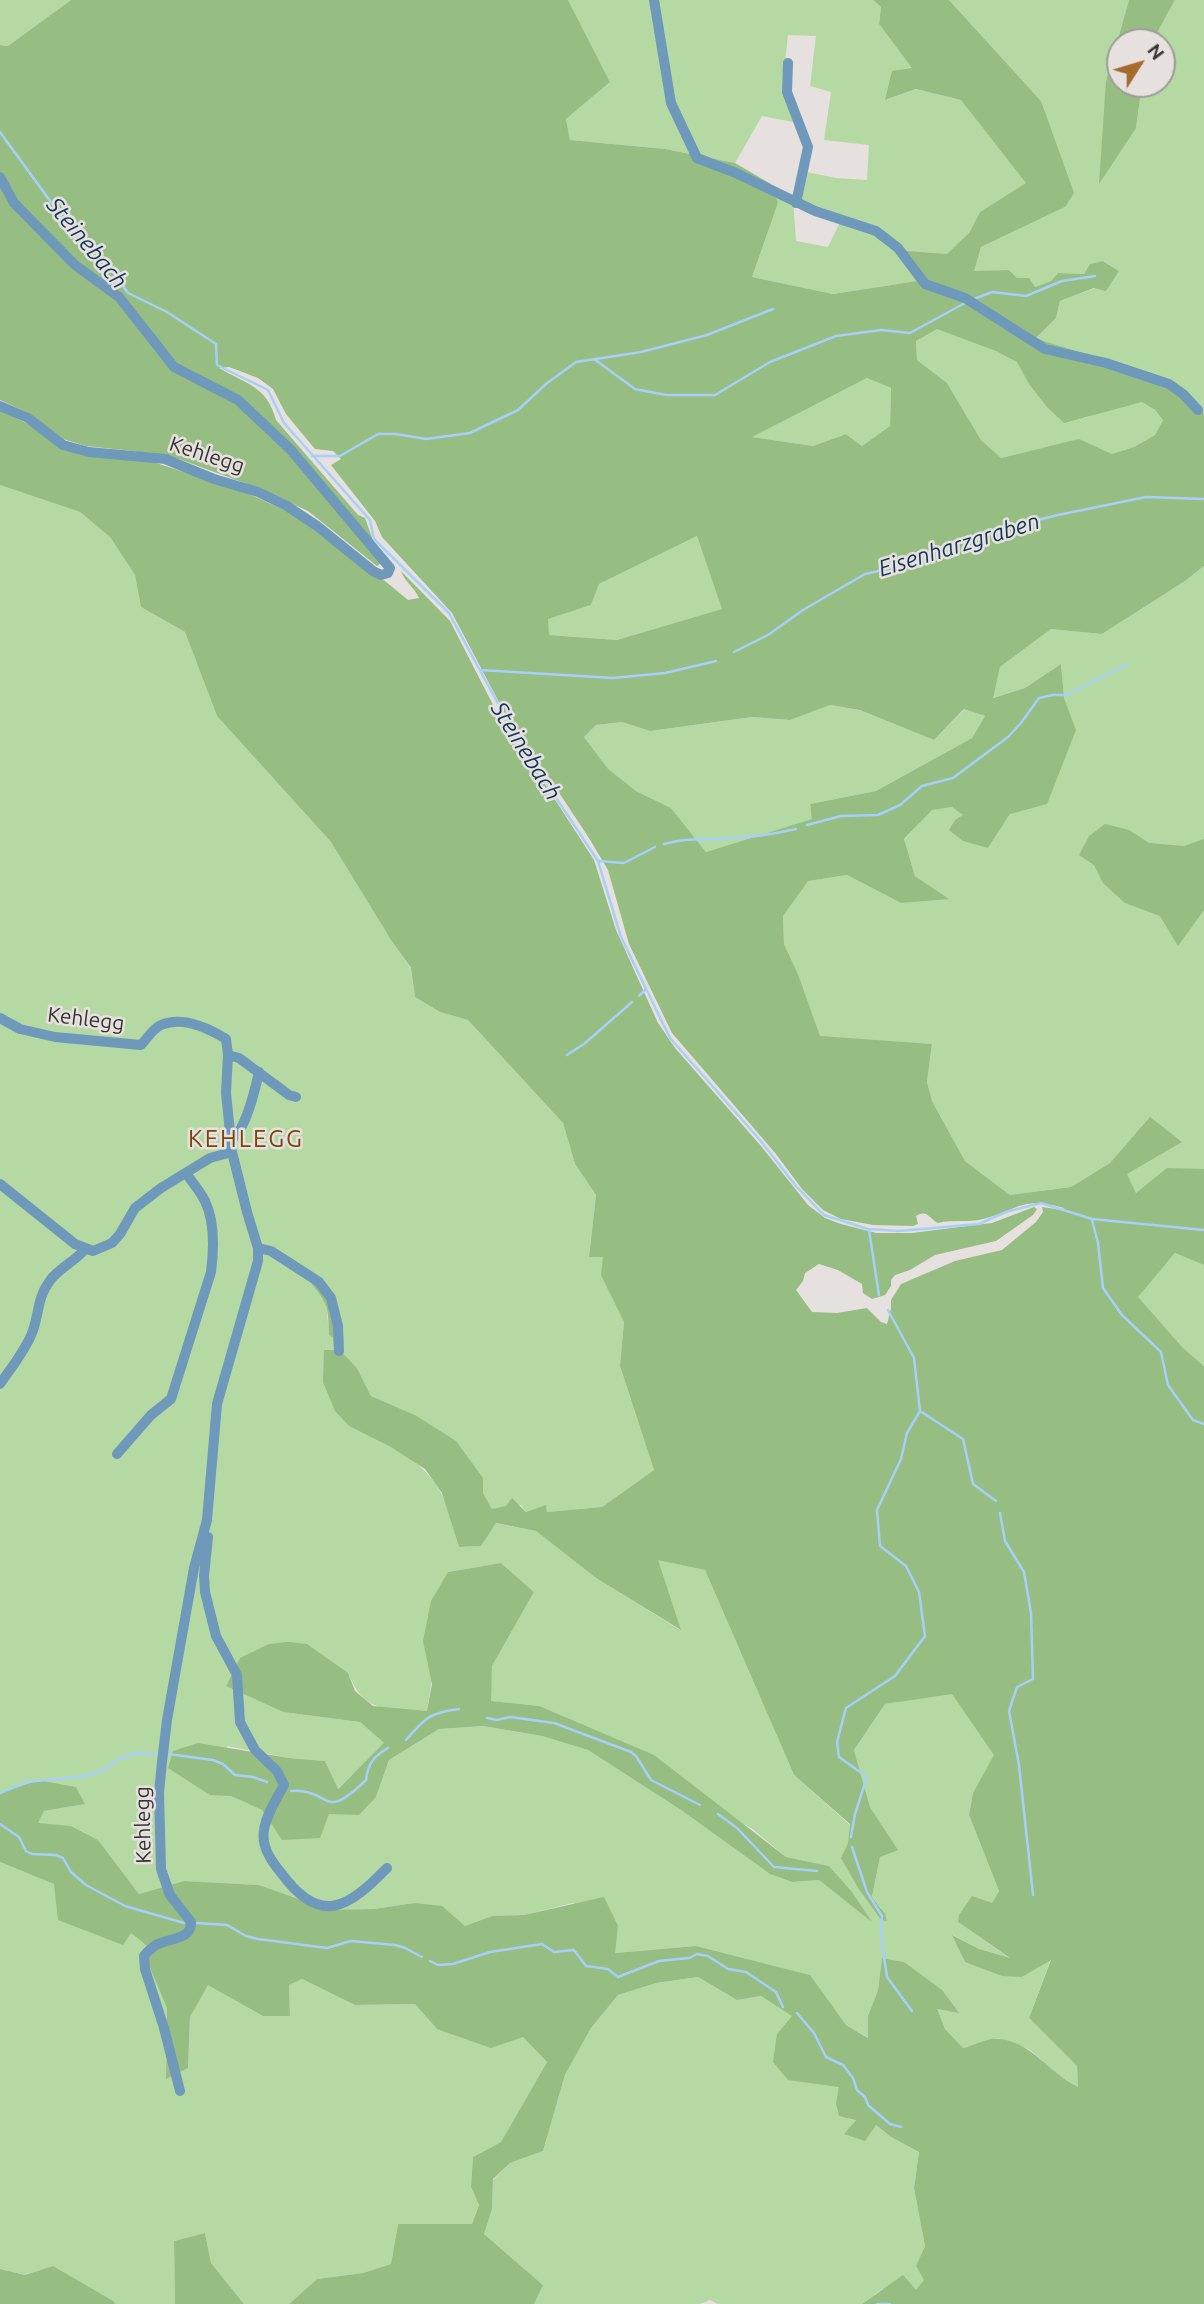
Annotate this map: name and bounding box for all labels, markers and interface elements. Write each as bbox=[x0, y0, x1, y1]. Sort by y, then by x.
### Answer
north arrow bbox=[1106, 28, 1176, 98]
text: N bbox=[1143, 39, 1169, 64]
water label: Steinebach bbox=[41, 192, 133, 294]
street label: Kehlegg bbox=[166, 431, 248, 479]
water label: Eisenharzgraben bbox=[875, 507, 1043, 583]
water label: Steinebach bbox=[485, 697, 567, 805]
street label: Kehlegg bbox=[46, 1002, 126, 1036]
district label: KEHLEGG bbox=[189, 1125, 303, 1153]
street label: Kehlegg bbox=[130, 1786, 156, 1864]

